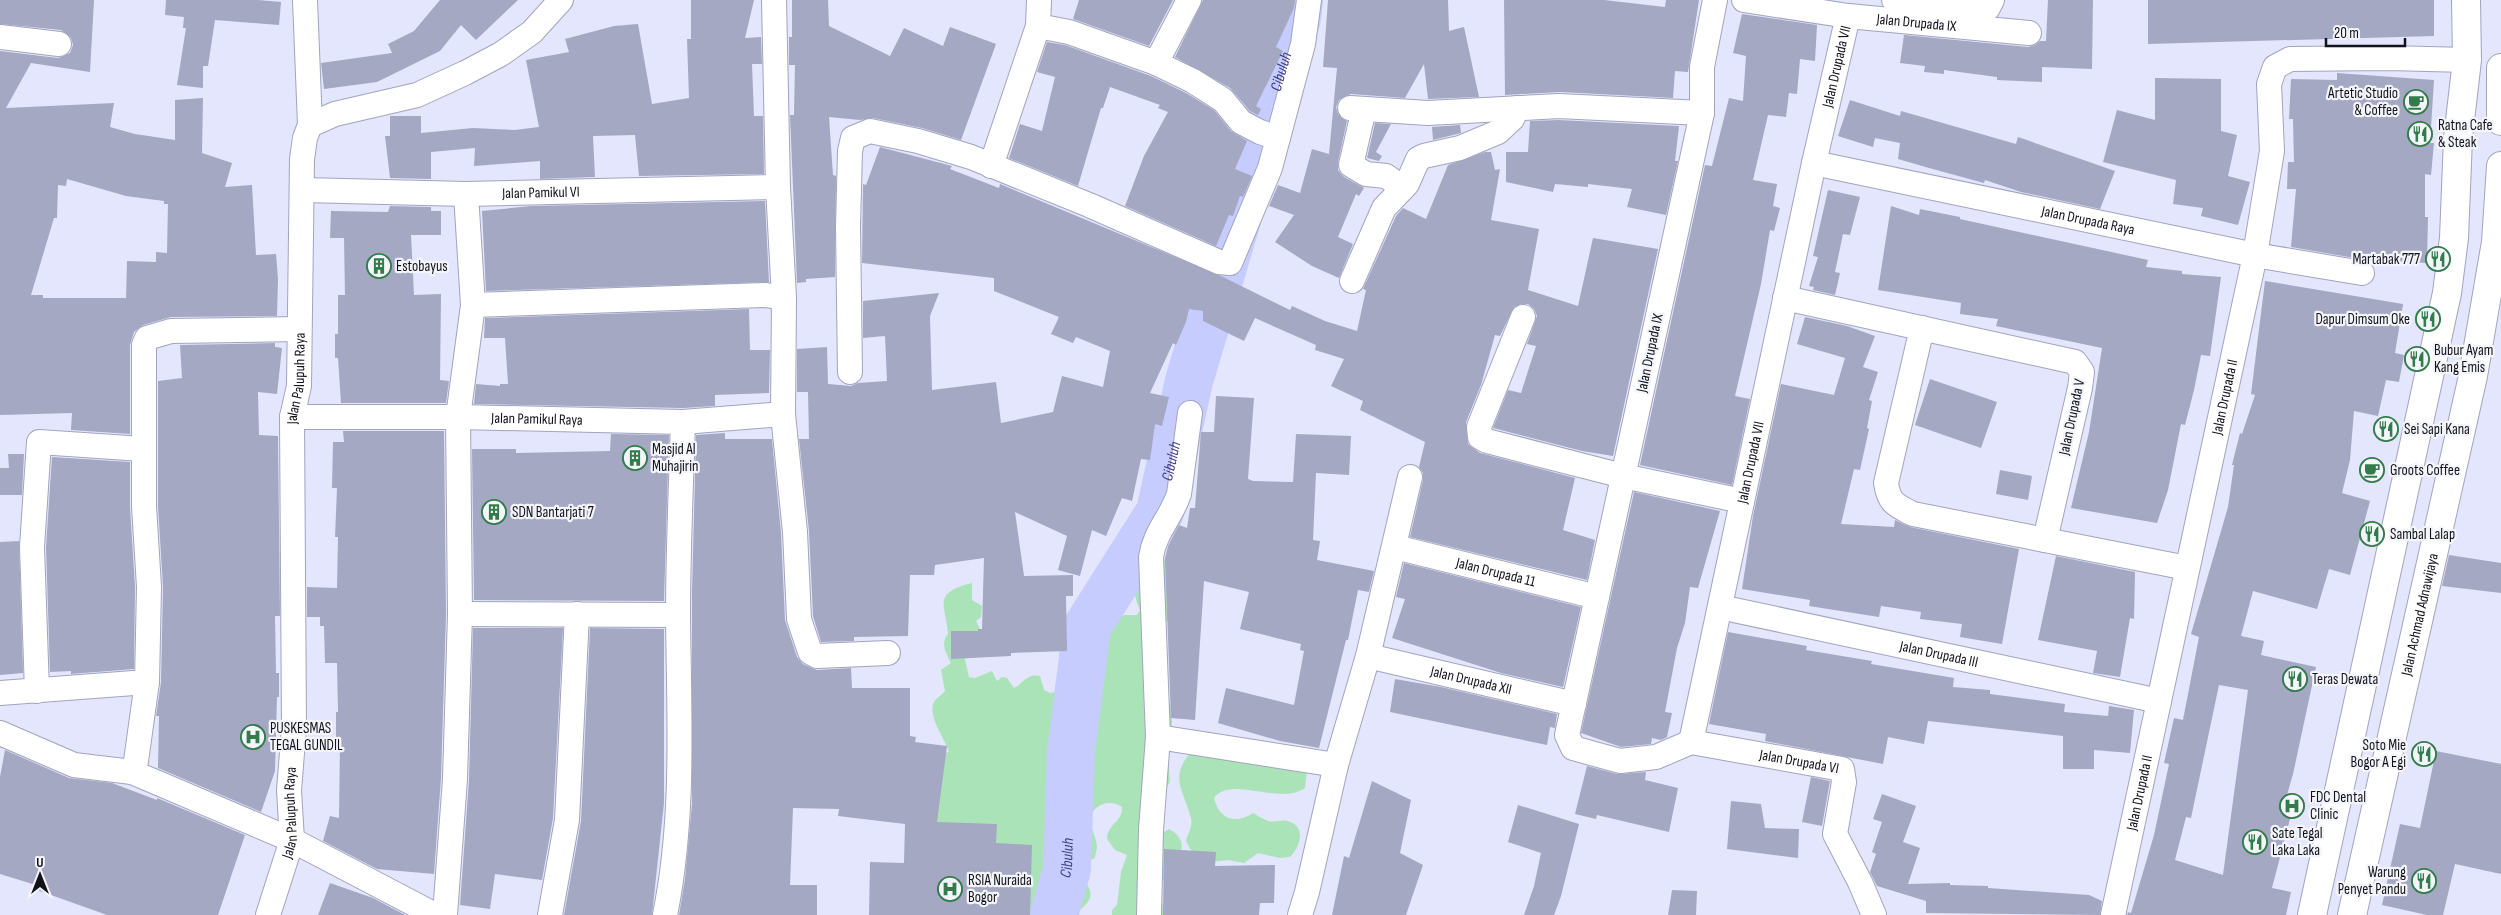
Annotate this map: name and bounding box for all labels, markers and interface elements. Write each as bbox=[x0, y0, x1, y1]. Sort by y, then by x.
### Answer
street label: Jalan Drupada IX bbox=[1875, 9, 1958, 36]
scale bar bbox=[2326, 15, 2405, 47]
street label: Jalan Drupada VII bbox=[1817, 24, 1855, 110]
text: 20 m bbox=[2334, 24, 2359, 43]
water label: Cibuluh bbox=[1266, 50, 1296, 93]
place label: Artetic Studio & Coffee bbox=[2327, 84, 2398, 120]
cafe icon: Artetic Studio & Coffee bbox=[2403, 89, 2429, 115]
place label: Ratna Cafe & Steak bbox=[2438, 116, 2493, 152]
restaurant icon: Ratna Cafe & Steak bbox=[2407, 121, 2433, 147]
street label: Jalan Pamikul VI bbox=[501, 182, 580, 203]
street label: Jalan Drupada Raya bbox=[2039, 201, 2136, 239]
restaurant icon: Martabak 777 bbox=[2425, 246, 2451, 272]
place label: Martabak 777 bbox=[2352, 250, 2420, 269]
building icon: Estobayus bbox=[366, 253, 392, 279]
place label: Estobayus bbox=[396, 257, 448, 276]
restaurant icon: Dapur Dimsum Oke bbox=[2415, 306, 2441, 332]
place label: Dapur Dimsum Oke bbox=[2315, 310, 2410, 329]
street label: Jalan Drupada IX bbox=[1632, 311, 1668, 395]
street label: Jalan Palupuh Raya bbox=[282, 332, 309, 425]
place label: Bubur Ayam Kang Emis bbox=[2434, 341, 2493, 377]
restaurant icon: Bubur Ayam Kang Emis bbox=[2404, 346, 2430, 372]
street label: Jalan Drupada II bbox=[2207, 357, 2242, 437]
street label: Jalan Drupada V bbox=[2054, 377, 2089, 458]
street label: Jalan Pamikul Raya bbox=[490, 408, 583, 429]
restaurant icon: Sei Sapi Kana bbox=[2373, 416, 2399, 442]
street label: Jalan Drupada VII bbox=[1732, 419, 1768, 506]
place label: Sei Sapi Kana bbox=[2404, 420, 2470, 439]
place label: Masjid Al Muhajirin bbox=[652, 440, 698, 476]
water label: Cibuluh bbox=[1158, 440, 1185, 483]
building icon: Masjid Al Muhajirin bbox=[622, 445, 648, 471]
cafe icon: Groots Coffee bbox=[2359, 457, 2385, 483]
place label: Groots Coffee bbox=[2390, 461, 2460, 480]
building icon: SDN Bantarjati 7 bbox=[481, 499, 507, 525]
place label: SDN Bantarjati 7 bbox=[512, 503, 594, 522]
restaurant icon: Sambal Lalap bbox=[2359, 521, 2385, 547]
place label: Sambal Lalap bbox=[2390, 525, 2455, 544]
street label: Jalan Achmad Adnawijaya bbox=[2396, 551, 2442, 678]
street label: Jalan Drupada 11 bbox=[1453, 553, 1538, 591]
street label: Jalan Drupada III bbox=[1897, 636, 1980, 672]
street label: Jalan Drupada XII bbox=[1428, 661, 1514, 699]
restaurant icon: Teras Dewata bbox=[2282, 666, 2308, 692]
place label: Teras Dewata bbox=[2312, 670, 2379, 689]
place label: PUSKESMAS TEGAL GUNDIL bbox=[270, 719, 343, 755]
hospital icon: PUSKESMAS TEGAL GUNDIL bbox=[240, 724, 266, 750]
place label: Soto Mie Bogor A Egi bbox=[2351, 736, 2406, 772]
restaurant icon: Soto Mie Bogor A Egi bbox=[2411, 741, 2437, 767]
street label: Jalan Drupada VI bbox=[1757, 745, 1840, 778]
street label: Jalan Drupada II bbox=[2122, 753, 2157, 833]
street label: Jalan Palupuh Raya bbox=[277, 766, 302, 862]
place label: FDC Dental Clinic bbox=[2310, 788, 2366, 824]
hospital icon: FDC Dental Clinic bbox=[2279, 793, 2305, 819]
place label: Sate Tegal Laka Laka bbox=[2272, 824, 2323, 860]
restaurant icon: Sate Tegal Laka Laka bbox=[2242, 829, 2268, 855]
water label: Cibuluh bbox=[1055, 837, 1078, 880]
north arrow bbox=[15, 850, 65, 900]
text: U bbox=[36, 854, 44, 871]
place label: Warung Penyet Pandu bbox=[2338, 863, 2406, 899]
restaurant icon: Warung Penyet Pandu bbox=[2411, 868, 2437, 894]
place label: RSIA Nuraida Bogor bbox=[968, 871, 1032, 907]
hospital icon: RSIA Nuraida Bogor bbox=[937, 876, 963, 902]

